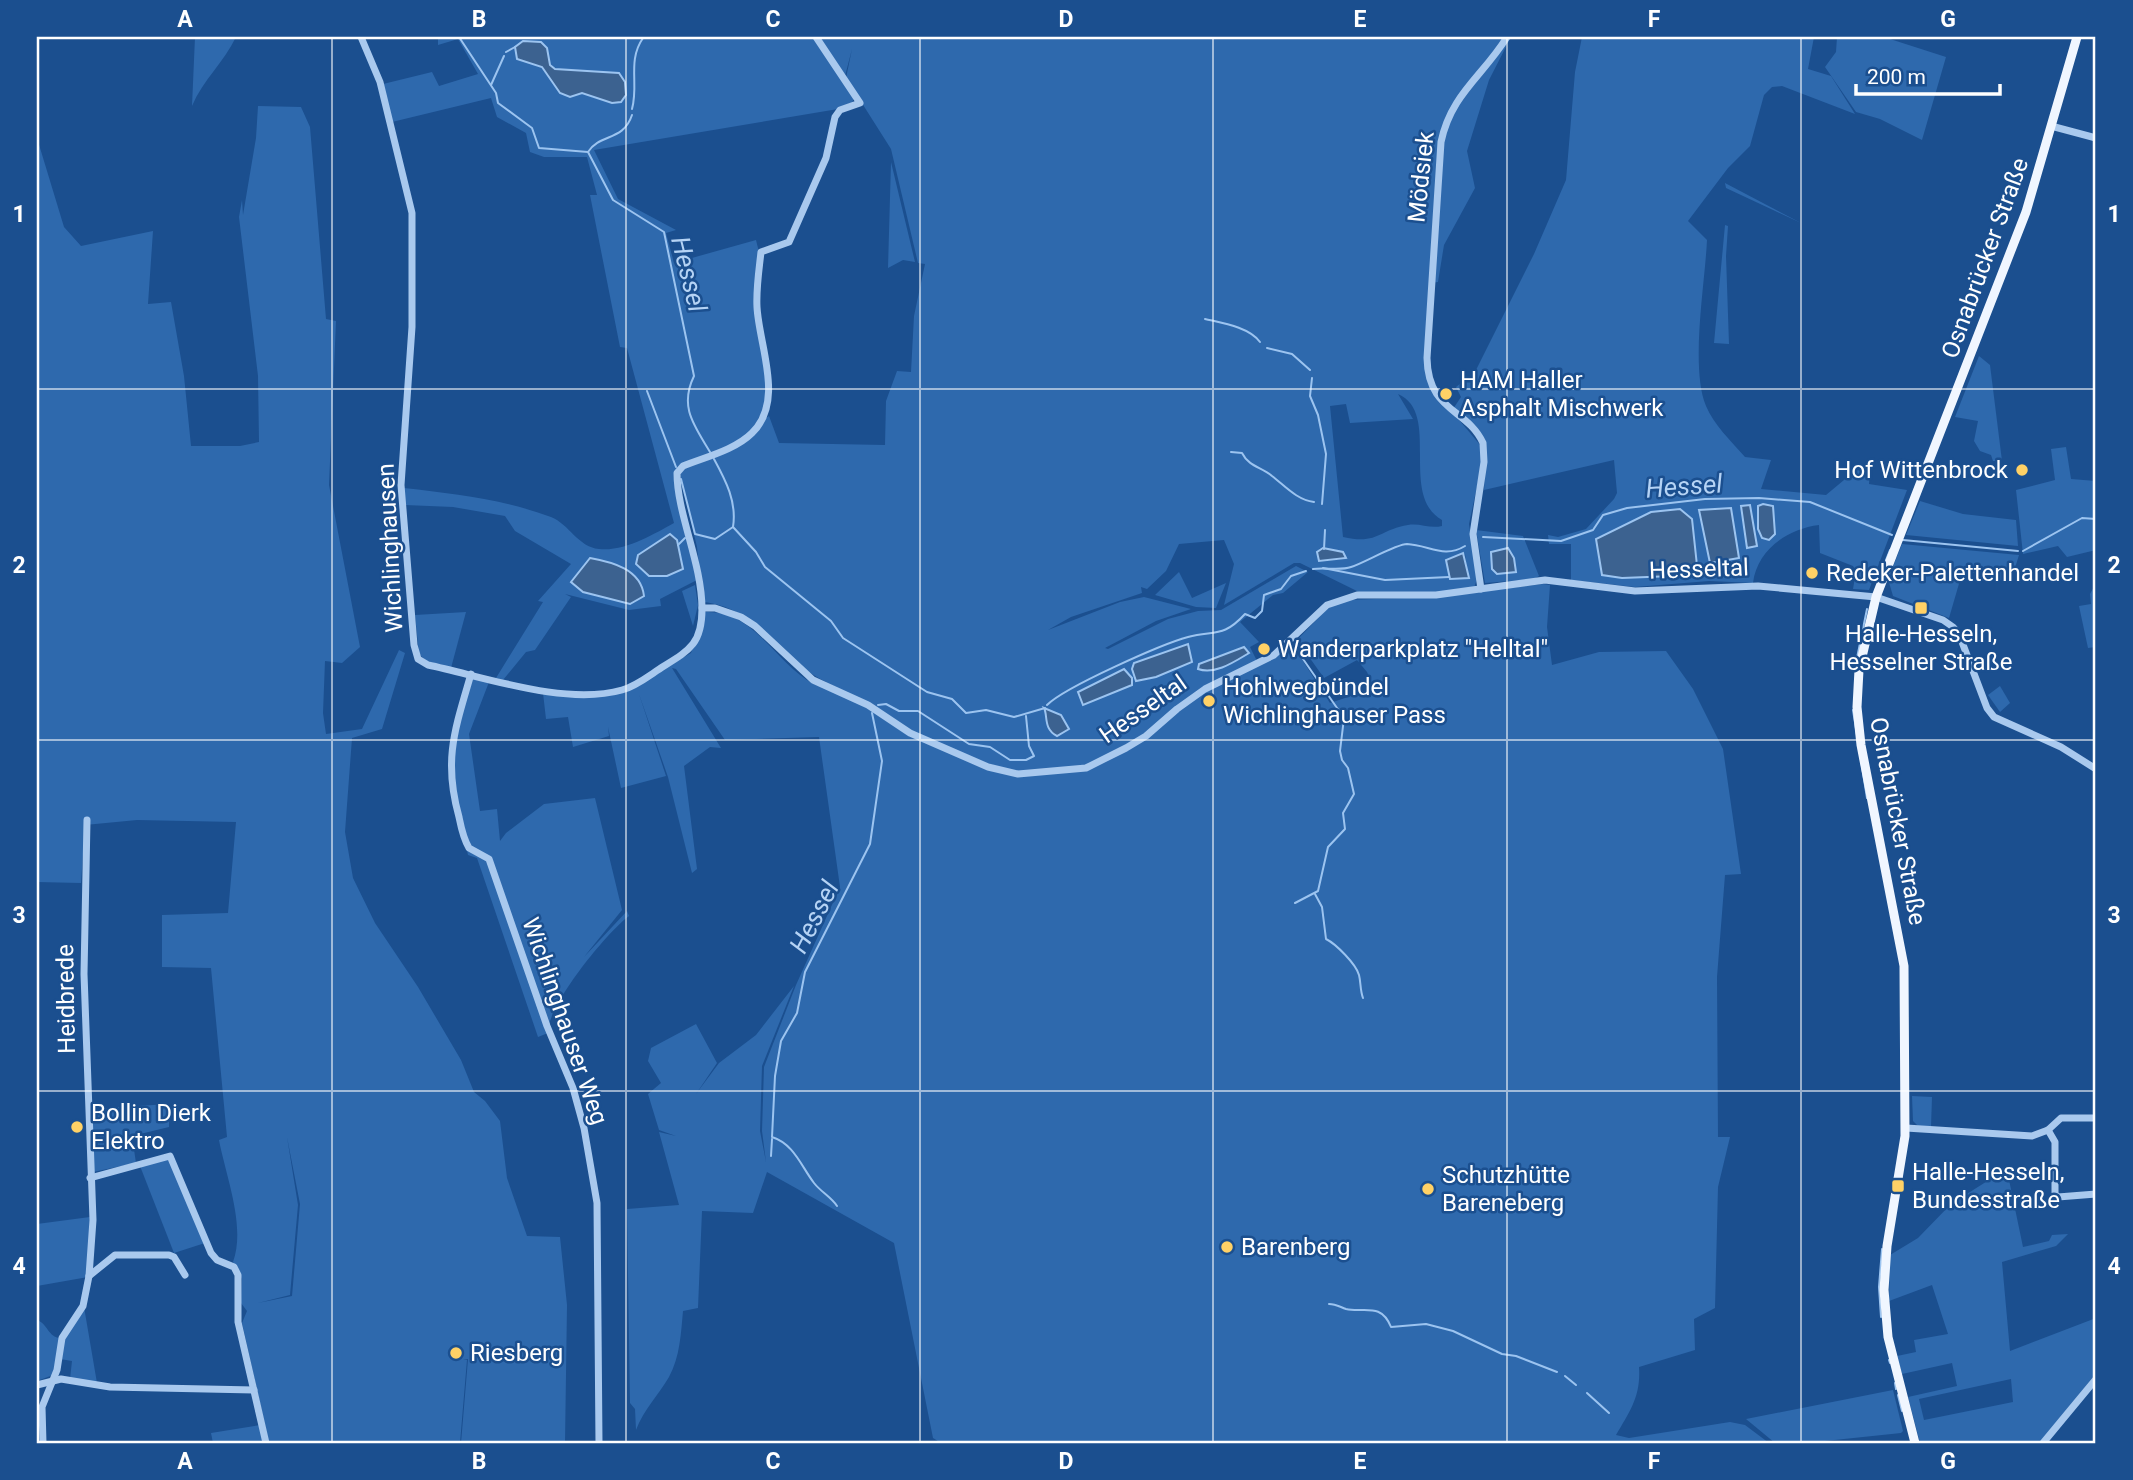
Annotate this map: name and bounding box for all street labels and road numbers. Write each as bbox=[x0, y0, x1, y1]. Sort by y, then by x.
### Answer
street label: Mödsiek bbox=[1402, 129, 1440, 224]
street label: Osnabrücker Straße bbox=[1936, 154, 2034, 362]
street label: Wichlinghausen bbox=[372, 463, 408, 633]
street label: Hesseltal bbox=[1649, 553, 1749, 585]
street label: Hesseltal bbox=[1094, 669, 1192, 749]
street label: Osnabrücker Straße bbox=[1864, 715, 1932, 927]
street label: Wichlinghauser Weg bbox=[516, 914, 614, 1128]
street label: Heidbrede bbox=[51, 944, 81, 1054]

